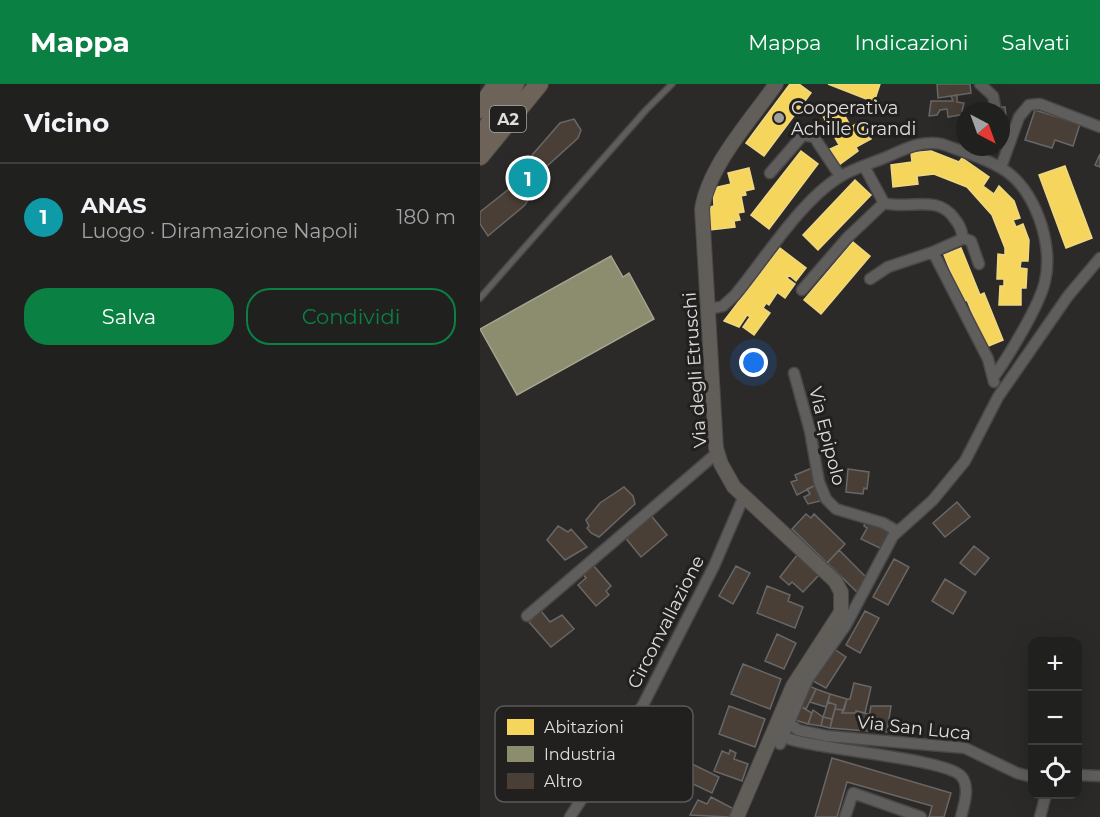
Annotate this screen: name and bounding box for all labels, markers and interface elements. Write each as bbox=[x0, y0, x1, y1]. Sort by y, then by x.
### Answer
text: Mappa bbox=[30, 25, 130, 59]
text: Mappa bbox=[748, 30, 821, 55]
text: Indicazioni bbox=[854, 30, 969, 55]
text: Salvati bbox=[1002, 30, 1070, 55]
place label: Cooperativa Achille Grandi bbox=[791, 97, 916, 140]
north arrow bbox=[956, 102, 1010, 156]
road number: A2 bbox=[490, 106, 526, 132]
text: Vicino bbox=[24, 107, 109, 139]
marker: Cooperativa Achille Grandi bbox=[772, 111, 786, 125]
pin: 1 bbox=[508, 156, 548, 200]
text: ANAS bbox=[81, 192, 147, 219]
text: 1 bbox=[40, 205, 47, 229]
text: 180 m bbox=[396, 205, 456, 229]
text: Luogo · Diramazione Napoli bbox=[81, 219, 358, 243]
button: Salva bbox=[24, 288, 234, 345]
button: Condividi bbox=[246, 288, 456, 345]
street label: Via degli Etruschi bbox=[679, 291, 711, 449]
your location bbox=[739, 348, 768, 377]
street label: Via Epipolo bbox=[804, 384, 850, 488]
street label: Circonvallazione bbox=[623, 552, 709, 692]
map controls bbox=[1028, 637, 1082, 799]
button: + bbox=[1028, 637, 1082, 691]
button: − bbox=[1028, 691, 1082, 745]
legend bbox=[495, 706, 693, 802]
street label: Via San Luca bbox=[856, 711, 972, 745]
text: Abitazioni bbox=[544, 718, 624, 737]
text: Industria bbox=[544, 745, 616, 764]
button: locate bbox=[1028, 745, 1082, 799]
text: Altro bbox=[544, 772, 582, 791]

